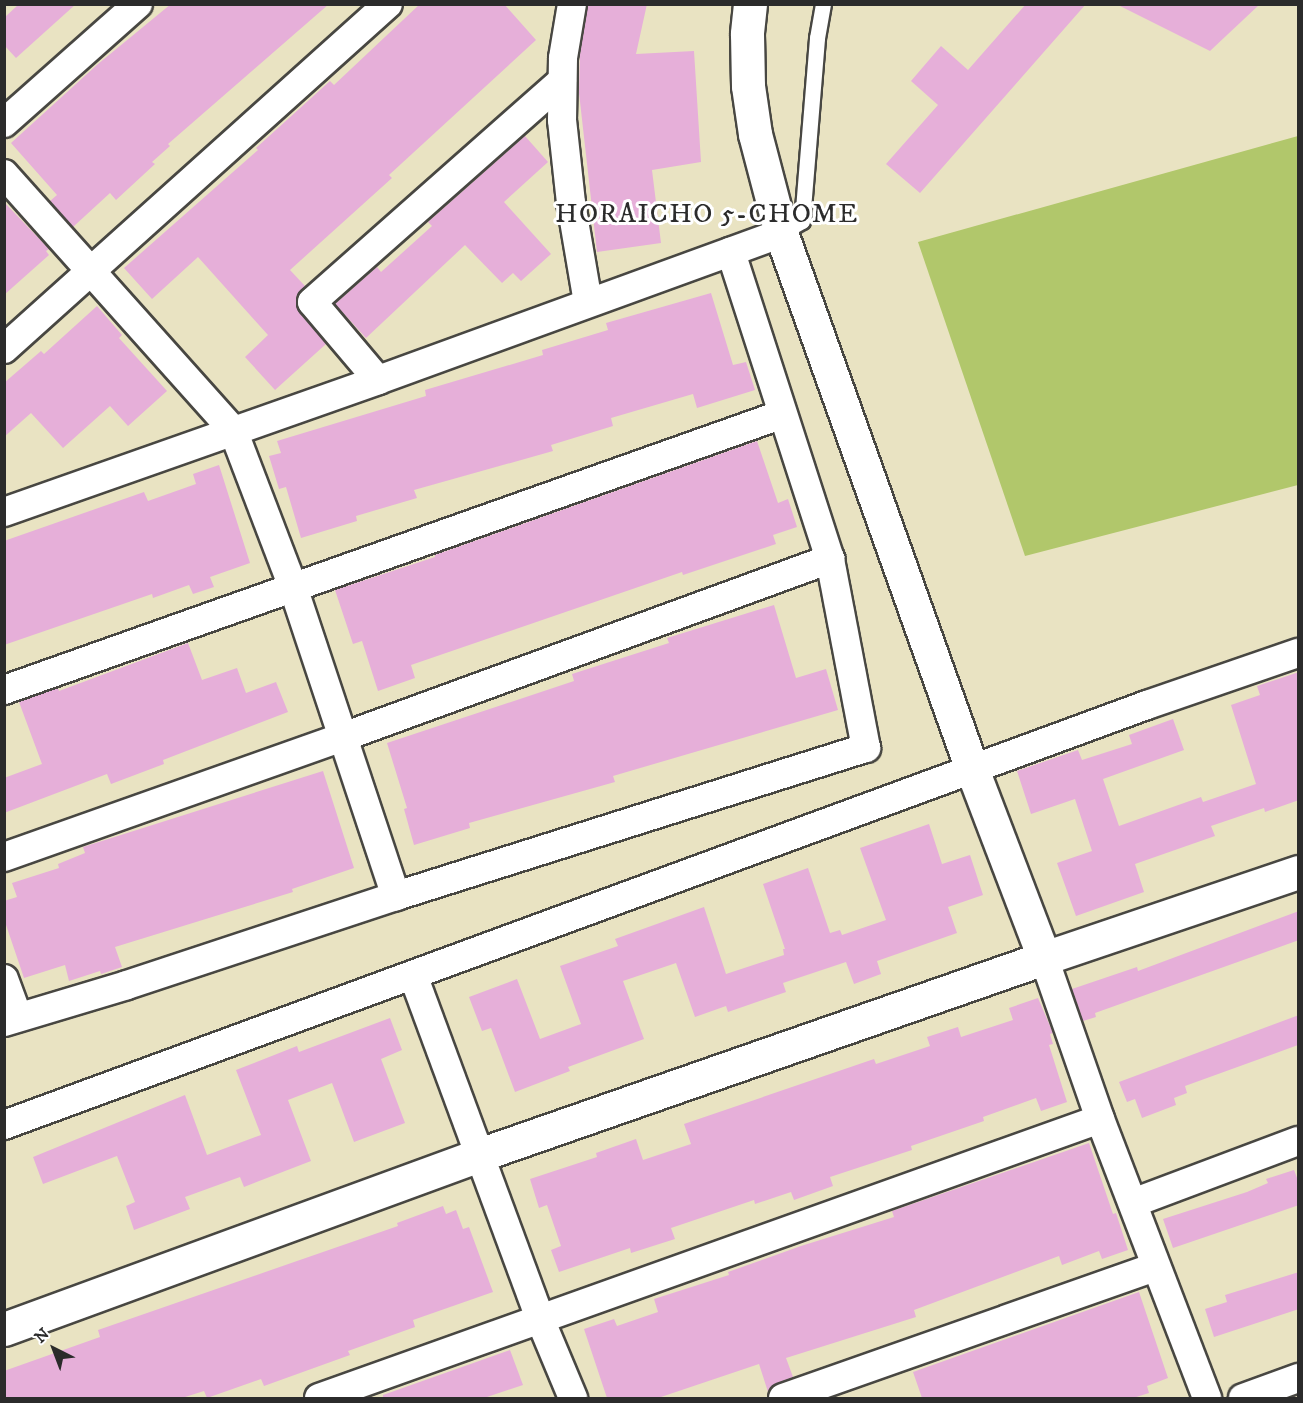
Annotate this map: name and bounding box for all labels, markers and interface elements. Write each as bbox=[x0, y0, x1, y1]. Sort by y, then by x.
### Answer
district label: HORAICHO 5-CHOME bbox=[555, 199, 859, 231]
north arrow bbox=[24, 1319, 84, 1379]
text: N bbox=[30, 1324, 54, 1347]

